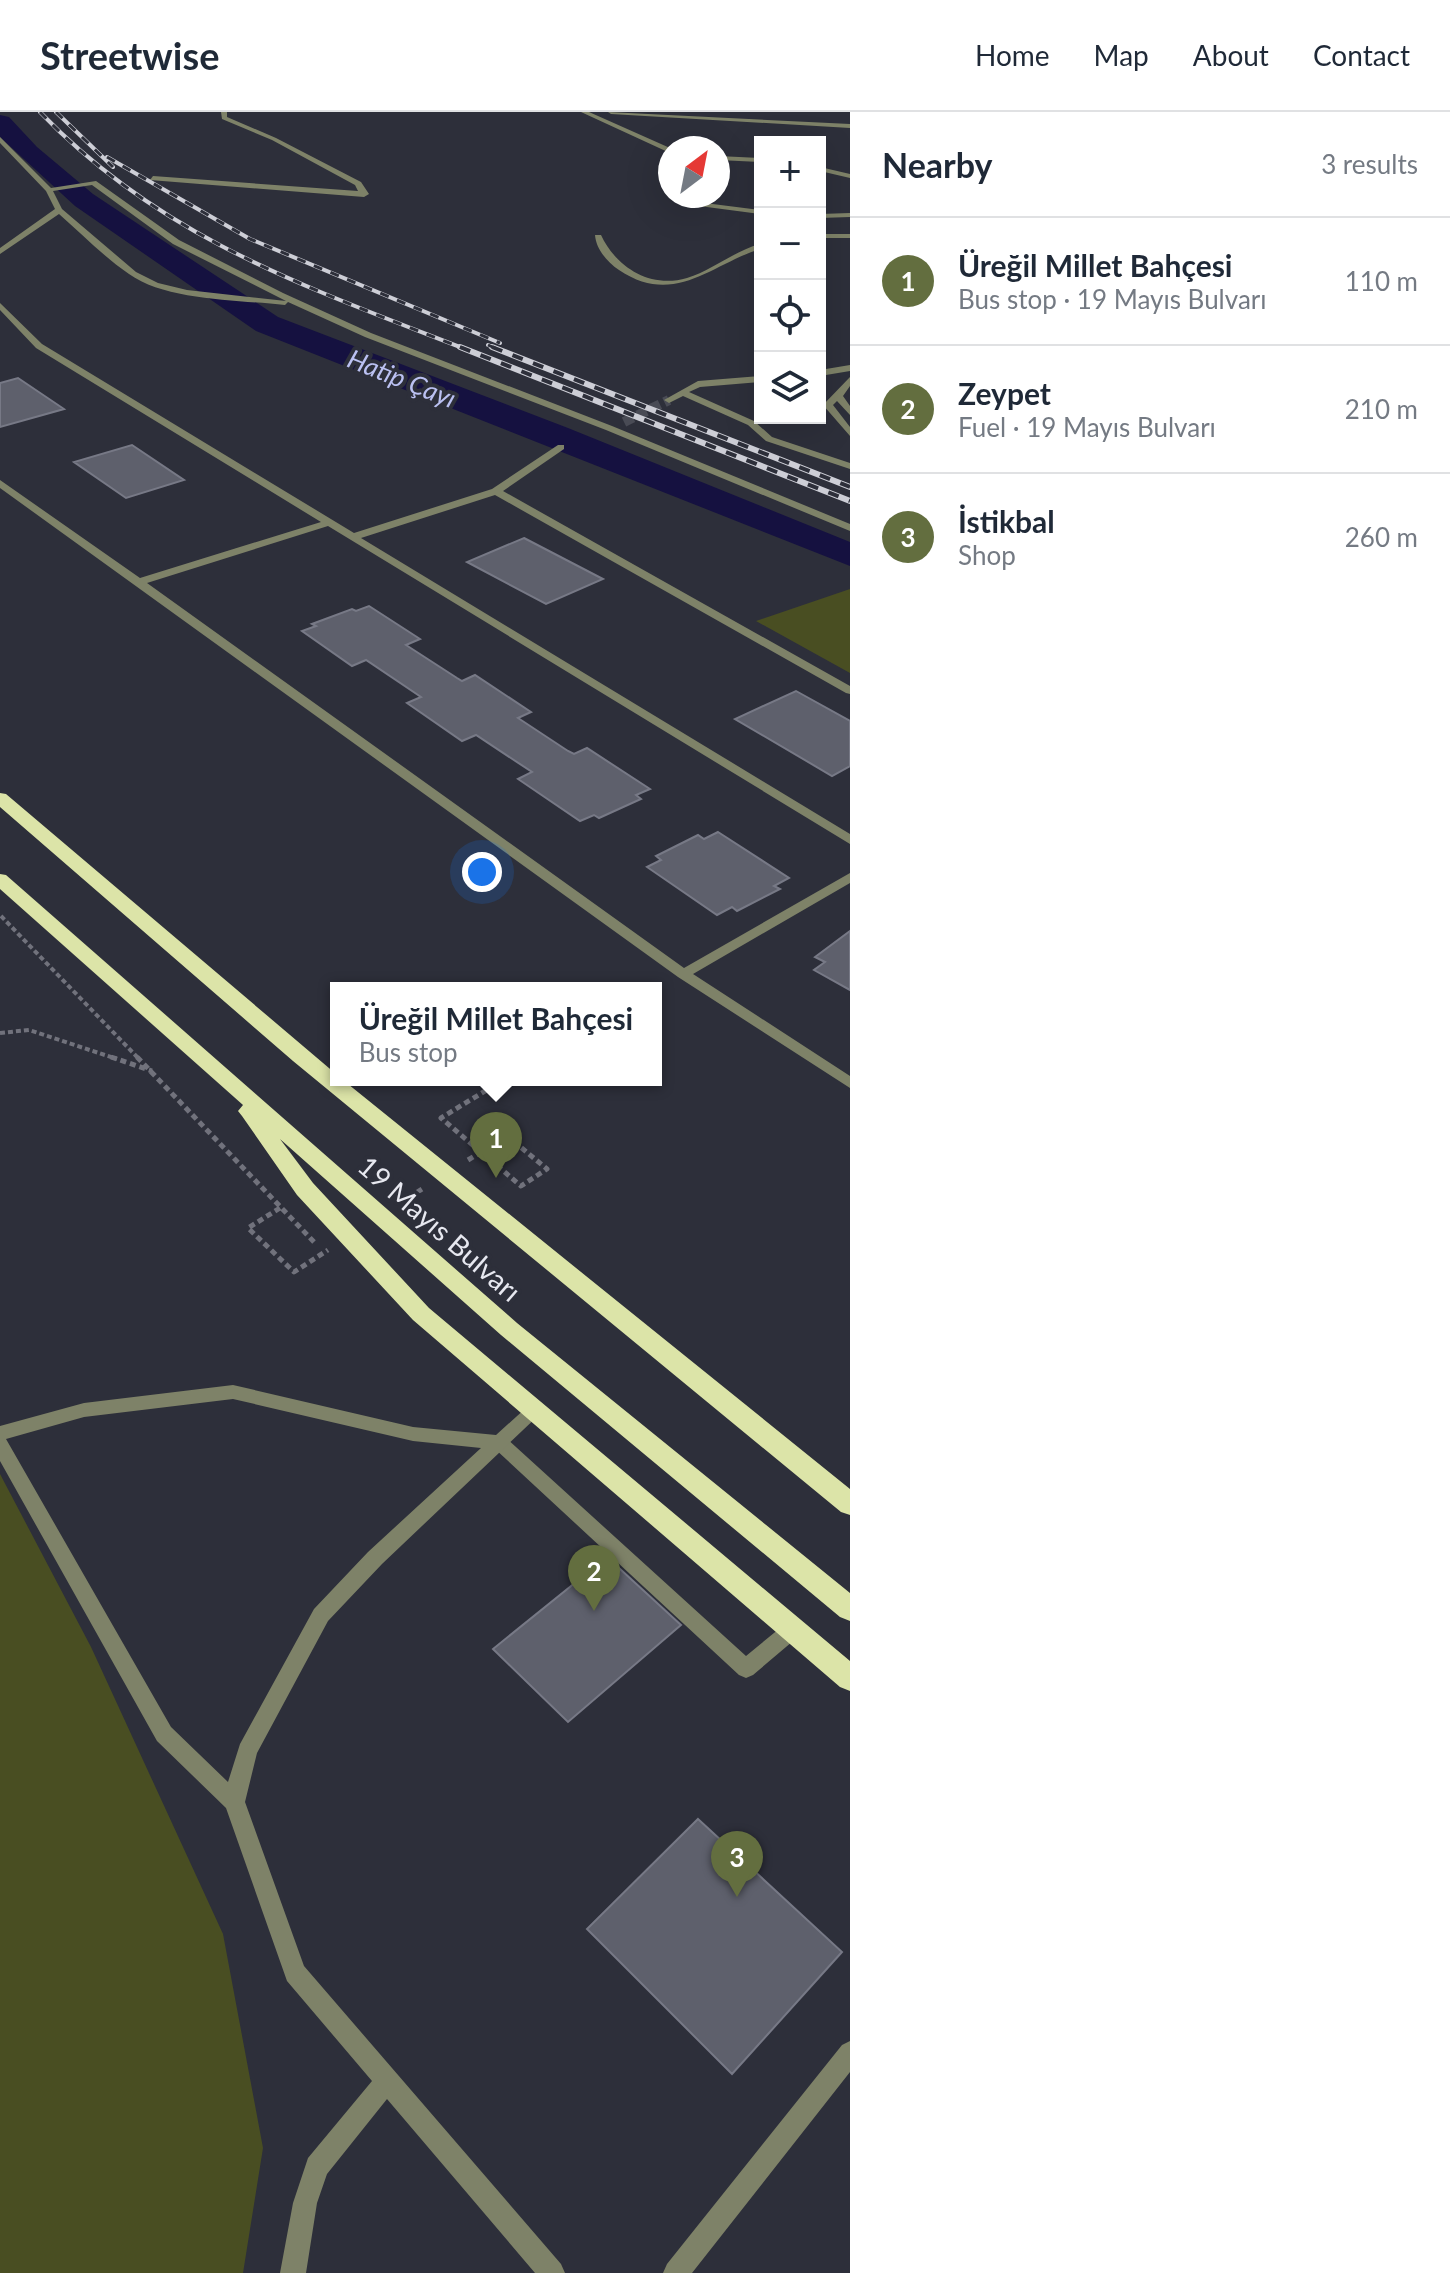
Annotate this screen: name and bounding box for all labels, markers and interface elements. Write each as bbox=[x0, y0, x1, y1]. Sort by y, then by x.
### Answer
text: Streetwise bbox=[40, 32, 219, 78]
text: Home bbox=[975, 38, 1050, 72]
text: Map bbox=[1094, 38, 1149, 72]
text: About bbox=[1193, 38, 1269, 72]
text: Contact bbox=[1313, 38, 1410, 72]
north arrow bbox=[658, 136, 730, 208]
map controls bbox=[754, 136, 826, 424]
button: + bbox=[754, 136, 826, 208]
text: Nearby bbox=[882, 144, 993, 185]
text: 3 results bbox=[1321, 148, 1418, 180]
button: − bbox=[754, 208, 826, 280]
text: Üreğil Millet Bahçesi bbox=[958, 247, 1232, 283]
text: 1 bbox=[900, 265, 916, 297]
text: 110 m bbox=[1345, 265, 1418, 297]
button: locate bbox=[754, 280, 826, 352]
text: Bus stop · 19 Mayıs Bulvarı bbox=[958, 283, 1267, 315]
water label: Hatip Çayı bbox=[343, 342, 461, 414]
button: layers bbox=[754, 352, 826, 424]
text: Zeypet bbox=[958, 375, 1051, 411]
text: 2 bbox=[900, 393, 916, 425]
text: 210 m bbox=[1345, 393, 1418, 425]
text: Fuel · 19 Mayıs Bulvarı bbox=[958, 411, 1216, 443]
text: İstikbal bbox=[958, 503, 1055, 539]
text: 3 bbox=[900, 521, 916, 553]
text: 260 m bbox=[1345, 521, 1418, 553]
text: Shop bbox=[958, 539, 1016, 571]
your location bbox=[462, 852, 502, 892]
popup bbox=[330, 982, 662, 1086]
text: Üreğil Millet Bahçesi bbox=[359, 1000, 633, 1036]
text: Bus stop bbox=[359, 1036, 458, 1068]
pin: 1 bbox=[470, 1112, 522, 1178]
street label: 19 Mayıs Bulvarı bbox=[352, 1148, 528, 1308]
pin: 2 bbox=[568, 1545, 620, 1611]
pin: 3 bbox=[711, 1831, 763, 1897]

